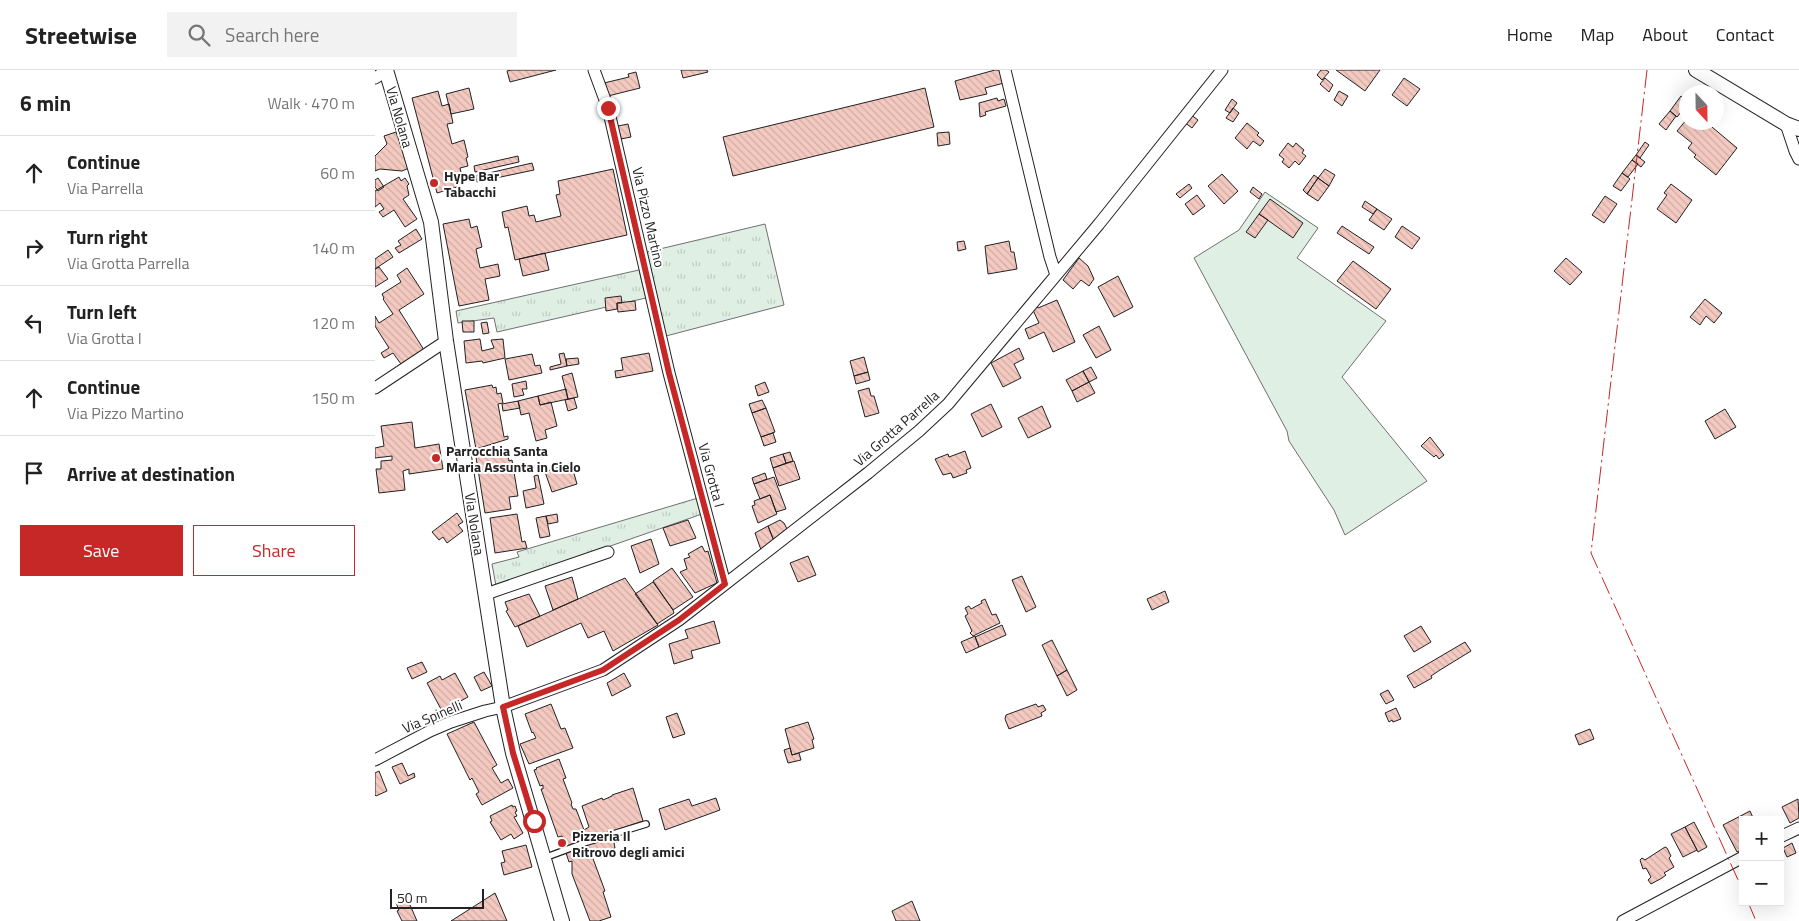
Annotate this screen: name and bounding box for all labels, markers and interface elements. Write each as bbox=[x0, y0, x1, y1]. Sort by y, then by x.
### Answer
search box bbox=[167, 12, 517, 57]
text: Streetwise bbox=[25, 17, 137, 53]
text: Search here bbox=[225, 20, 319, 49]
icon: search bbox=[185, 21, 213, 49]
text: Home bbox=[1507, 21, 1553, 48]
text: Map bbox=[1581, 21, 1614, 48]
text: About bbox=[1642, 21, 1688, 48]
text: Contact bbox=[1716, 21, 1774, 48]
street label: Via Nolana bbox=[381, 84, 419, 150]
north arrow bbox=[1679, 85, 1724, 130]
text: 6 min bbox=[20, 87, 71, 119]
text: Walk · 470 m bbox=[267, 91, 355, 115]
route end bbox=[597, 97, 620, 120]
text: Continue bbox=[67, 147, 140, 176]
icon: ahead bbox=[20, 159, 48, 187]
text: 60 m bbox=[320, 161, 355, 185]
place label: Hype Bar Tabacchi bbox=[444, 165, 499, 202]
street label: Via Pizzo Martino bbox=[627, 165, 671, 269]
text: Via Parrella bbox=[67, 176, 143, 200]
marker: Hype Bar Tabacchi bbox=[428, 177, 440, 189]
text: Turn right bbox=[67, 222, 148, 251]
icon: right bbox=[20, 234, 48, 262]
text: 140 m bbox=[311, 236, 355, 260]
text: Via Grotta Parrella bbox=[67, 251, 190, 275]
text: Turn left bbox=[67, 297, 137, 326]
icon: left bbox=[20, 309, 48, 337]
text: 120 m bbox=[311, 311, 355, 335]
text: Via Grotta I bbox=[67, 326, 142, 350]
text: Continue bbox=[67, 372, 140, 401]
icon: ahead bbox=[20, 384, 48, 412]
street label: Via Grotta Parrella bbox=[849, 385, 943, 471]
text: 150 m bbox=[311, 386, 355, 410]
text: Via Pizzo Martino bbox=[67, 401, 184, 425]
place label: Parrocchia Santa Maria Assunta in Cielo bbox=[446, 440, 581, 477]
street label: Via Grotta I bbox=[693, 441, 731, 509]
marker: Parrocchia Santa Maria Assunta in Cielo bbox=[430, 452, 442, 464]
icon: arrive bbox=[20, 459, 48, 487]
text: Arrive at destination bbox=[67, 459, 235, 488]
street label: Via Nolana bbox=[460, 491, 490, 557]
button: Save bbox=[20, 525, 183, 576]
button: Share bbox=[193, 525, 355, 576]
street label: Via Spinelli bbox=[399, 694, 465, 738]
route start bbox=[523, 810, 546, 833]
map controls bbox=[1739, 816, 1784, 906]
button: + bbox=[1739, 816, 1784, 861]
place label: Pizzeria Il Ritrovo degli amici bbox=[572, 825, 685, 862]
marker: Pizzeria Il Ritrovo degli amici bbox=[556, 837, 568, 849]
button: − bbox=[1739, 861, 1784, 906]
scale bar bbox=[390, 886, 484, 909]
text: 50 m bbox=[397, 887, 427, 908]

